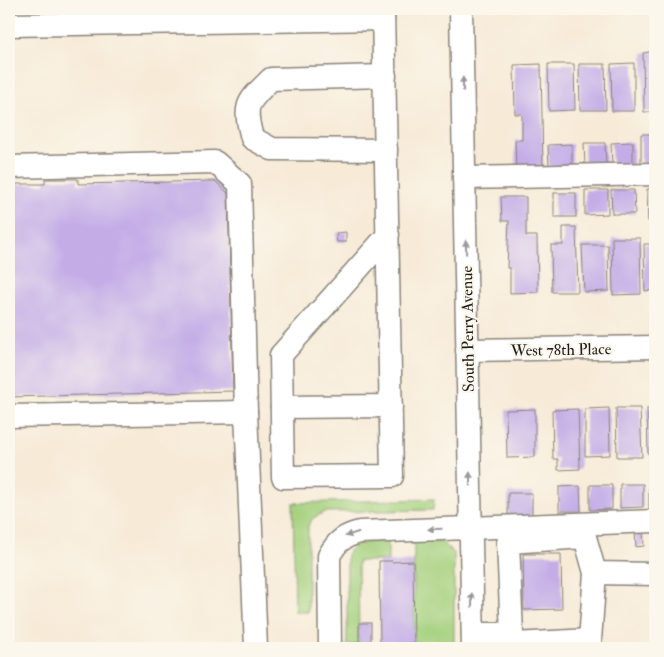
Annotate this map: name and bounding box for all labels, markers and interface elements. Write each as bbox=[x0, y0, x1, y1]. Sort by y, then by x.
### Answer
one-way arrow bbox=[458, 76, 466, 92]
one-way arrow bbox=[461, 238, 469, 254]
street label: South Perry Avenue bbox=[457, 265, 479, 392]
street label: West 78th Place bbox=[510, 339, 612, 361]
one-way arrow bbox=[466, 471, 474, 487]
one-way arrow bbox=[427, 525, 443, 533]
one-way arrow bbox=[344, 531, 359, 539]
one-way arrow bbox=[468, 591, 476, 607]

